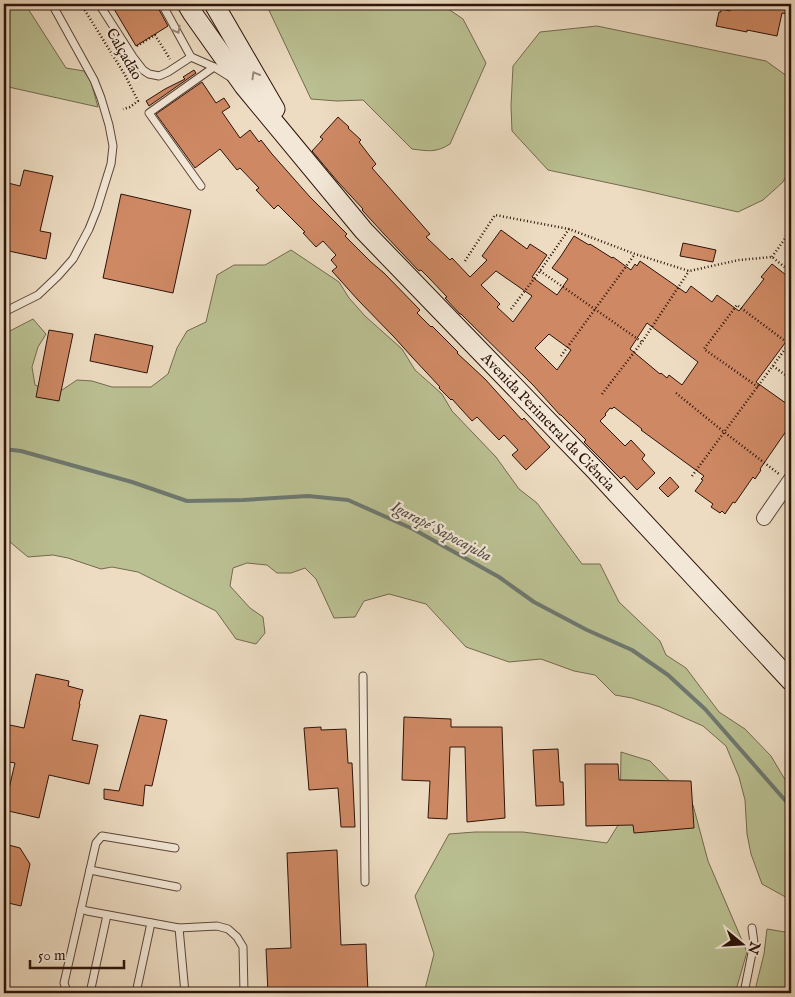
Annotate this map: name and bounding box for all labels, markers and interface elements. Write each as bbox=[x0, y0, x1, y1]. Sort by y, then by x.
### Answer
street label: Calçadão bbox=[102, 25, 146, 83]
one-way arrow bbox=[171, 25, 181, 34]
one-way arrow bbox=[252, 71, 262, 80]
street label: Avenida Perimetral da Ciência bbox=[476, 348, 619, 495]
water label: Igarapé Sapocajuba bbox=[386, 497, 495, 567]
north arrow bbox=[718, 920, 768, 970]
scale bar bbox=[30, 937, 124, 969]
text: N bbox=[743, 938, 764, 956]
text: 50 m bbox=[38, 946, 66, 965]

